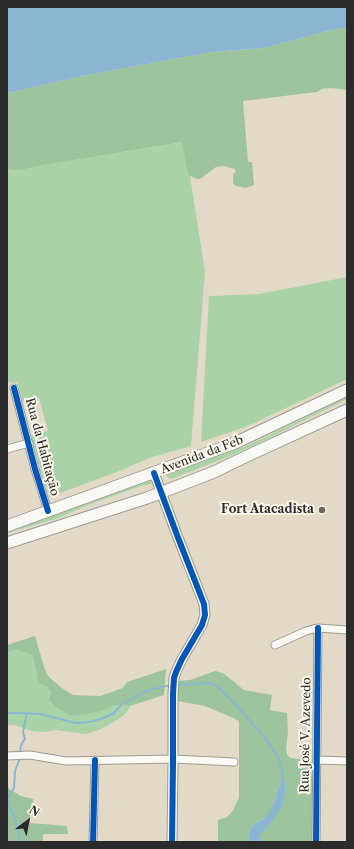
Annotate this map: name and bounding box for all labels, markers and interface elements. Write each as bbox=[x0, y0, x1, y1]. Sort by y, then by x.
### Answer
street label: Rua da Habitação bbox=[22, 397, 62, 497]
street label: Avenida da Feb bbox=[159, 433, 245, 477]
place label: Fort Atacadista bbox=[221, 503, 314, 517]
marker: Fort Atacadista bbox=[317, 505, 327, 515]
street label: Rua José V. Azevedo bbox=[298, 677, 314, 793]
north arrow bbox=[8, 801, 48, 841]
text: N bbox=[27, 802, 42, 819]

